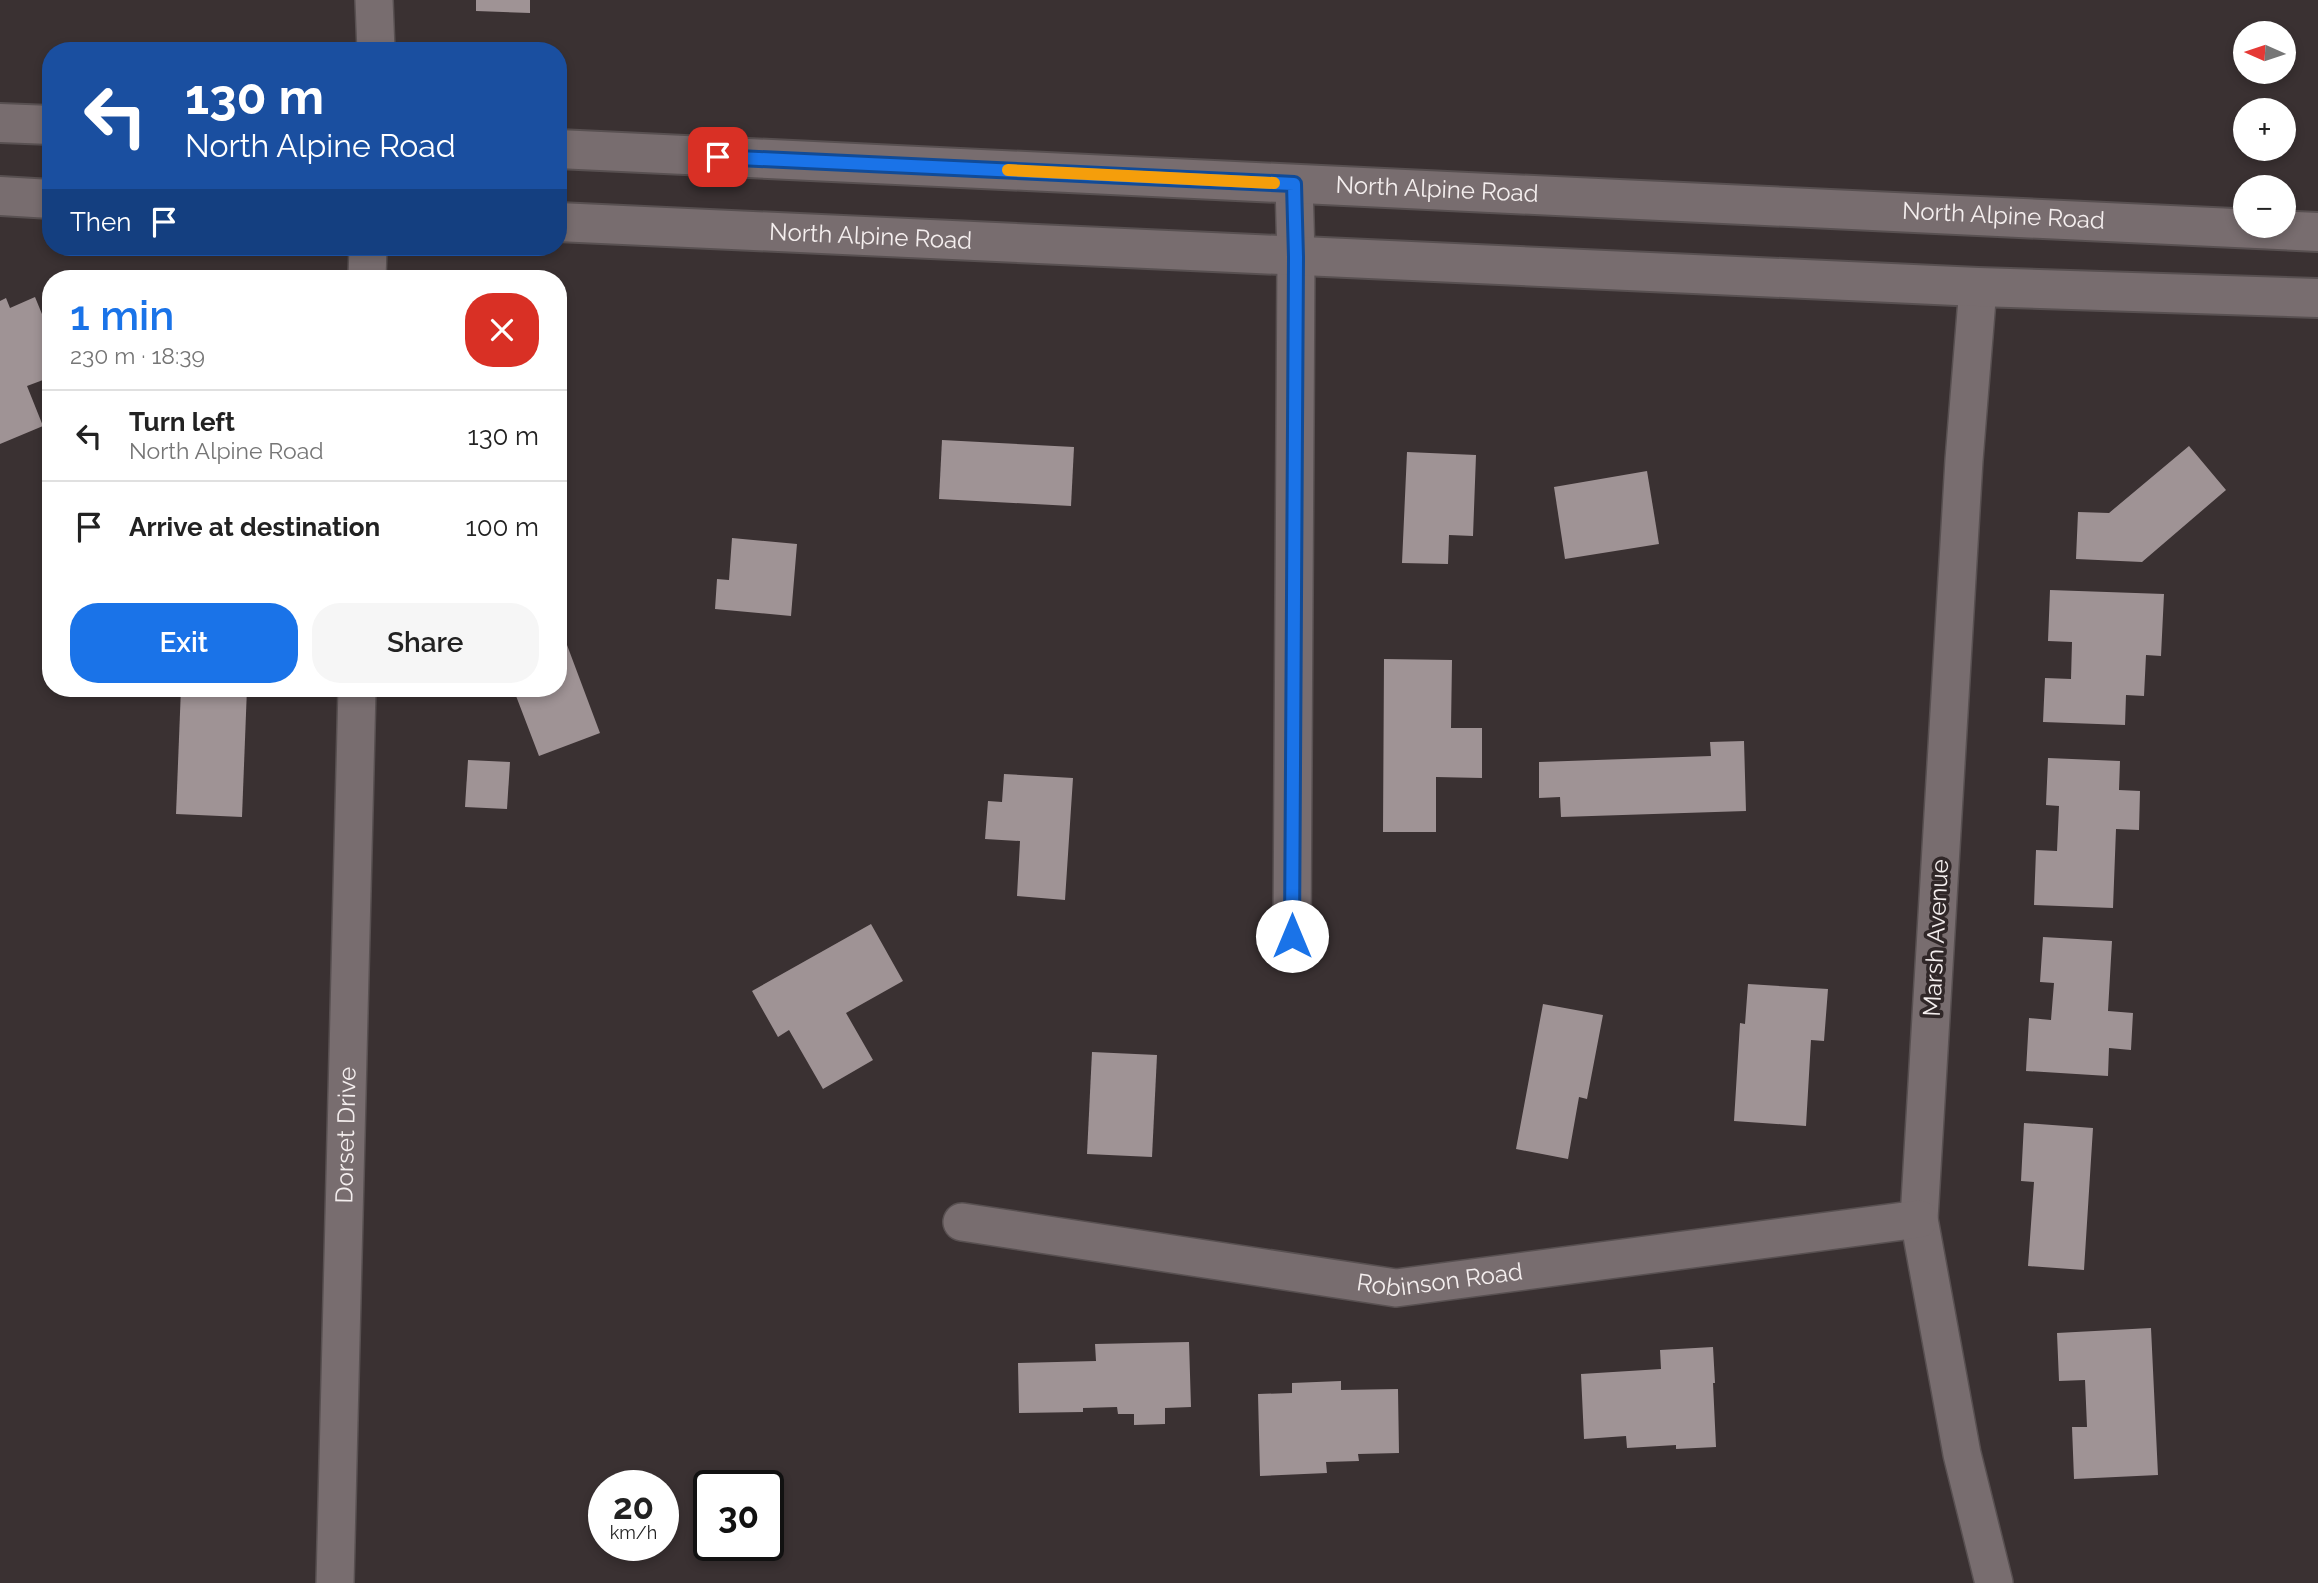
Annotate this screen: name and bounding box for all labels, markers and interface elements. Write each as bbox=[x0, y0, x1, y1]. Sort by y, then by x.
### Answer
north arrow bbox=[2233, 21, 2296, 84]
map controls bbox=[2233, 21, 2296, 238]
text: 130 m bbox=[185, 68, 324, 125]
icon: left bbox=[70, 70, 161, 161]
button: + bbox=[2233, 98, 2296, 161]
text: North Alpine Road bbox=[185, 127, 456, 164]
pin bbox=[688, 127, 748, 187]
icon: arrive bbox=[699, 138, 737, 176]
street label: North Alpine Road bbox=[1335, 170, 1539, 208]
button: − bbox=[2233, 175, 2296, 238]
street label: North Alpine Road bbox=[1901, 196, 2106, 235]
icon: arrive bbox=[145, 203, 183, 241]
text: Then bbox=[70, 207, 131, 237]
street label: North Alpine Road bbox=[769, 217, 973, 255]
text: 1 min bbox=[70, 291, 174, 340]
button: close bbox=[465, 293, 539, 367]
text: 230 m · 18:39 bbox=[70, 342, 205, 369]
text: Turn left bbox=[129, 407, 235, 437]
icon: left bbox=[70, 417, 108, 455]
text: 130 m bbox=[468, 421, 539, 451]
text: North Alpine Road bbox=[129, 437, 324, 464]
icon: arrive bbox=[70, 508, 108, 546]
text: Arrive at destination bbox=[129, 512, 380, 542]
text: 100 m bbox=[466, 512, 539, 542]
button: Exit bbox=[70, 603, 298, 683]
button: Share bbox=[312, 603, 539, 683]
street label: Marsh Avenue bbox=[1917, 859, 1954, 1017]
position arrow bbox=[1255, 899, 1329, 973]
street label: Dorset Drive bbox=[329, 1066, 362, 1204]
street label: Robinson Road bbox=[1355, 1256, 1524, 1303]
speed limit sign: 30 bbox=[693, 1470, 784, 1561]
text: 20 bbox=[613, 1486, 654, 1527]
text: km/h bbox=[610, 1522, 657, 1543]

